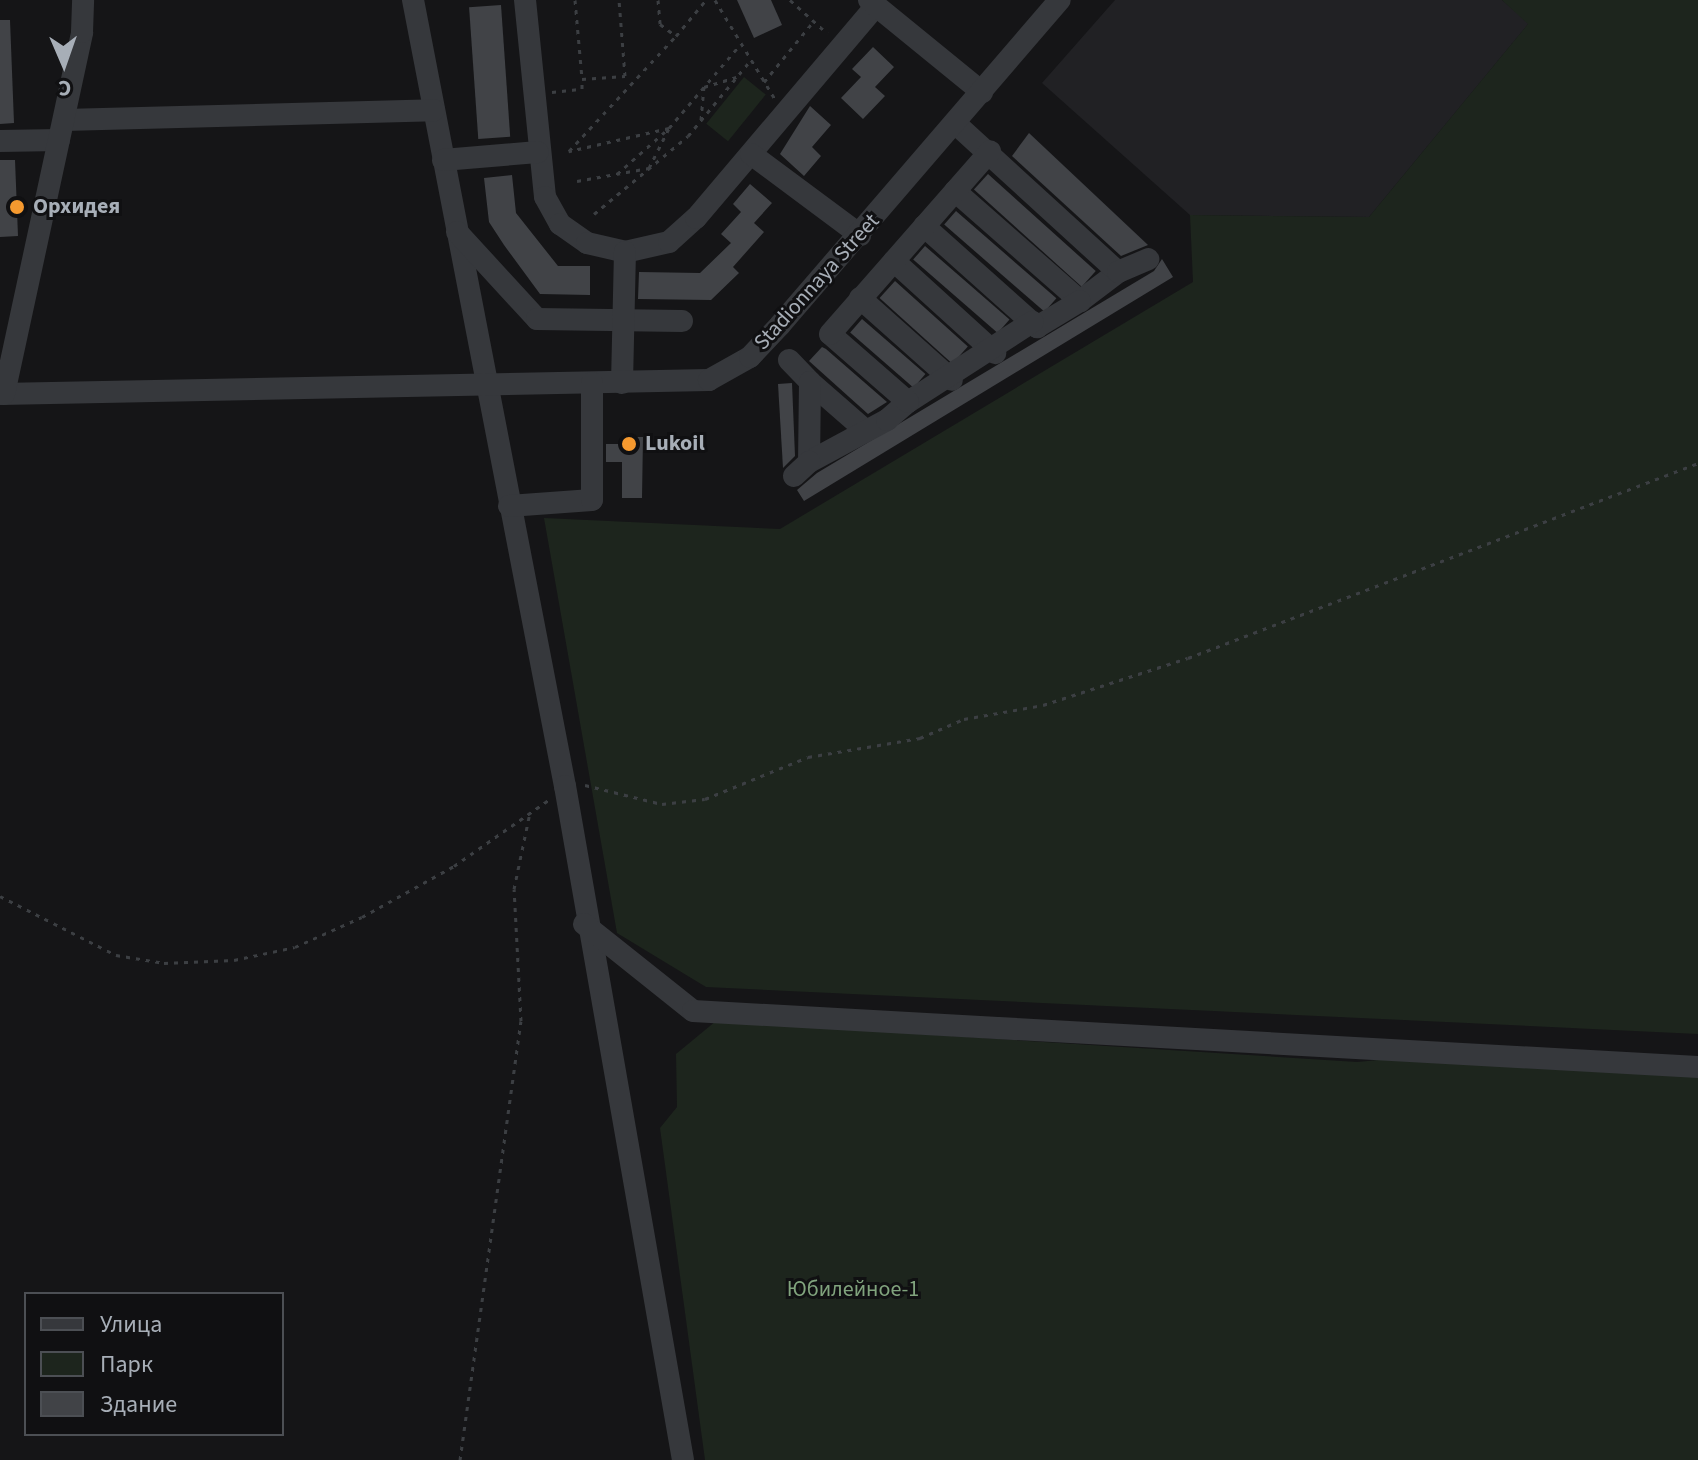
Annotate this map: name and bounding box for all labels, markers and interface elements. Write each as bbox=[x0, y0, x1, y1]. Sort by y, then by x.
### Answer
north arrow bbox=[24, 24, 104, 104]
text: С bbox=[58, 72, 72, 104]
place label: Орхидея bbox=[33, 194, 120, 220]
marker: Орхидея bbox=[8, 198, 26, 216]
street label: Stadionnaya Street bbox=[749, 208, 885, 356]
place label: Lukoil bbox=[645, 431, 705, 457]
marker: Lukoil bbox=[620, 435, 638, 453]
park label: Юбилейное-1 bbox=[787, 1277, 919, 1303]
legend bbox=[24, 1292, 284, 1436]
text: Улица bbox=[100, 1307, 162, 1342]
text: Парк bbox=[100, 1347, 153, 1382]
text: Здание bbox=[100, 1387, 177, 1422]

